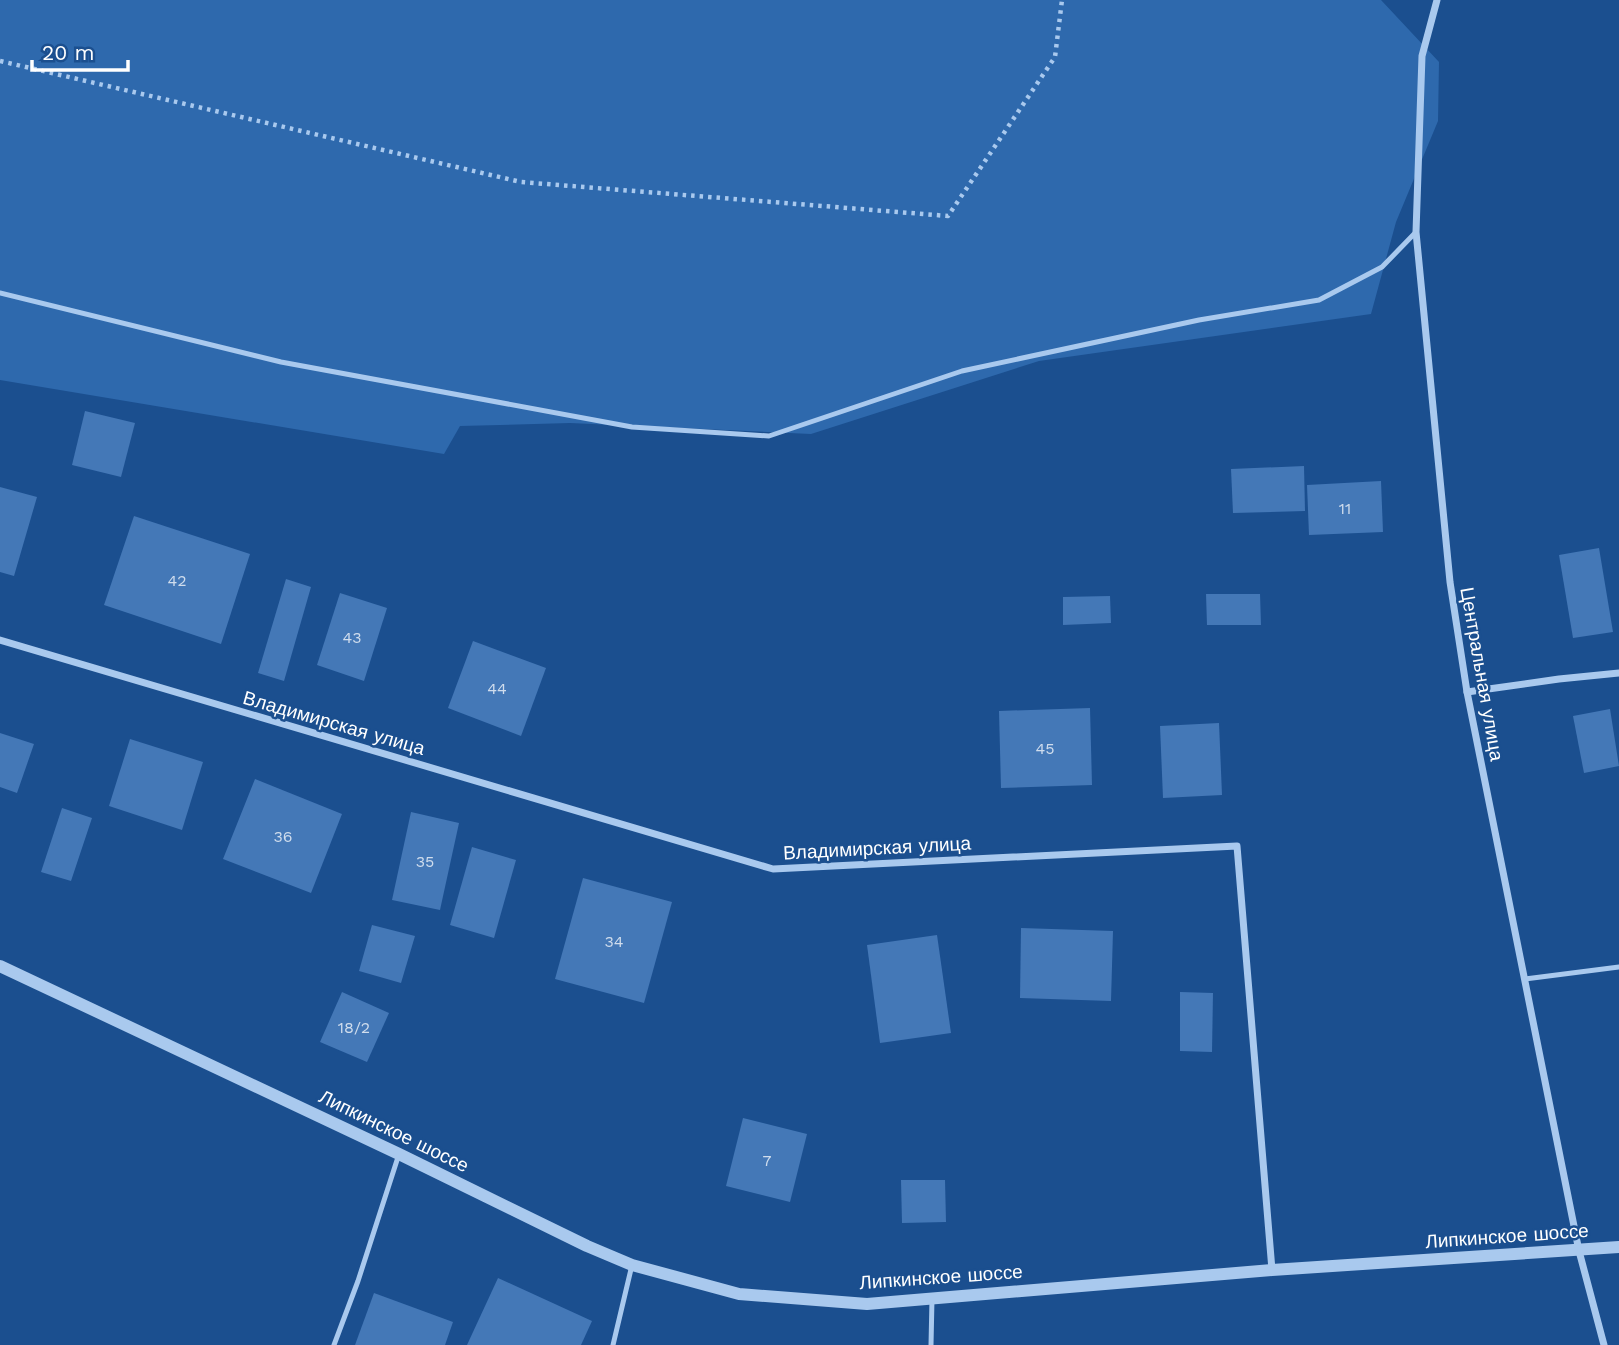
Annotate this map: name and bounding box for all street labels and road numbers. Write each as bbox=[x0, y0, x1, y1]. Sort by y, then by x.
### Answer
street label: Центральная улица bbox=[1455, 585, 1509, 763]
street label: Владимирская улица bbox=[240, 686, 428, 760]
street label: Владимирская улица bbox=[782, 832, 972, 864]
street label: Липкинское шоссе bbox=[315, 1085, 473, 1177]
street label: Липкинское шоссе bbox=[1424, 1219, 1590, 1253]
street label: Липкинское шоссе bbox=[858, 1260, 1024, 1294]

